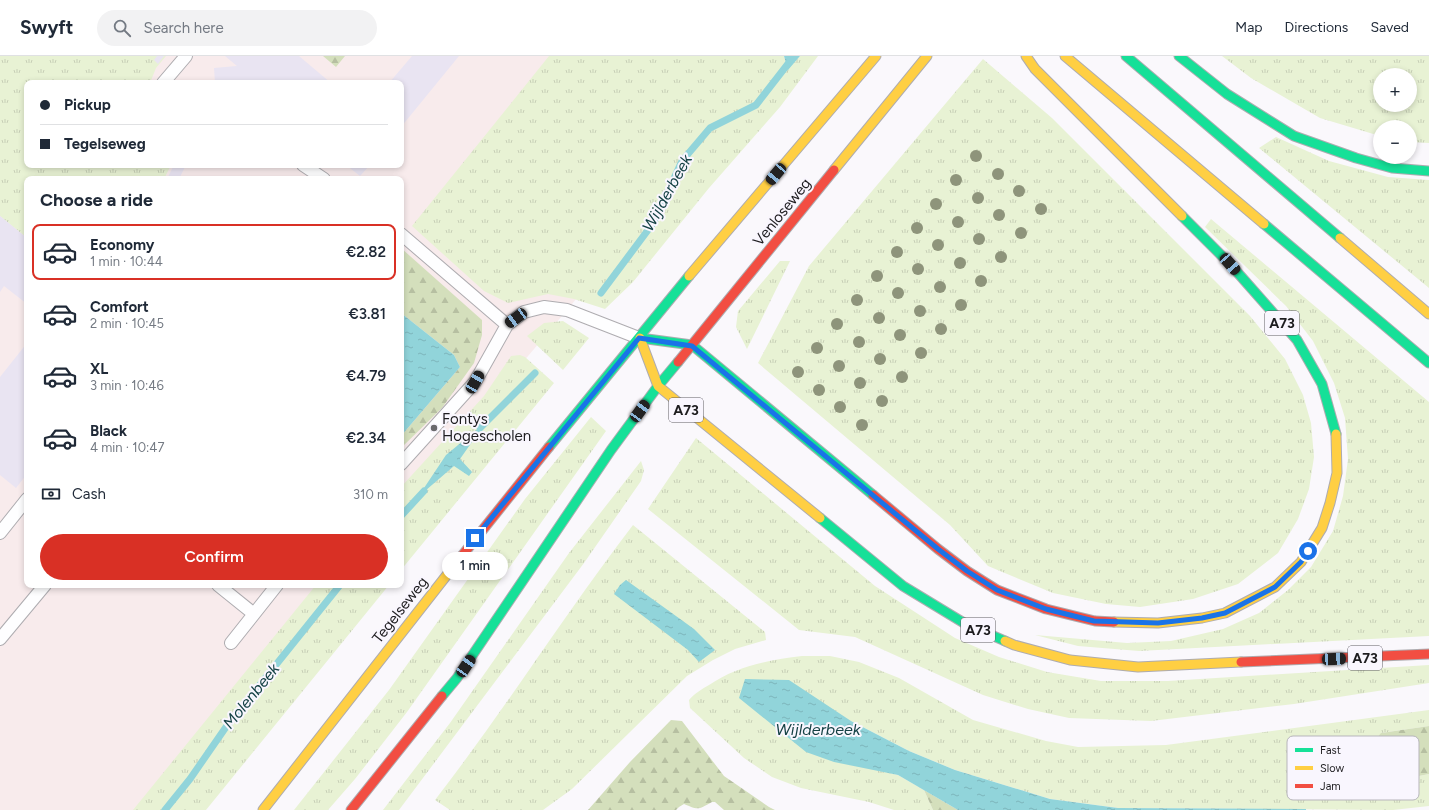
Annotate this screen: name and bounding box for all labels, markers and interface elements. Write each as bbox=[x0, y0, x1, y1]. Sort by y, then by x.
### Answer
search box bbox=[97, 10, 377, 46]
text: Swyft bbox=[20, 16, 73, 39]
icon: search bbox=[111, 17, 133, 39]
text: Search here bbox=[143, 19, 224, 37]
text: Map bbox=[1235, 19, 1263, 36]
text: Directions bbox=[1285, 19, 1348, 36]
text: Saved bbox=[1370, 19, 1409, 36]
map controls bbox=[1373, 68, 1417, 164]
button: + bbox=[1373, 68, 1417, 112]
text: Pickup bbox=[64, 96, 111, 114]
button: − bbox=[1373, 120, 1417, 164]
text: Tegelseweg bbox=[64, 135, 146, 153]
water label: Wijlderbeek bbox=[638, 150, 697, 235]
car bbox=[764, 161, 788, 187]
street label: Venloseweg bbox=[749, 175, 815, 249]
text: Choose a ride bbox=[40, 189, 153, 211]
icon: car bbox=[42, 234, 78, 270]
text: Economy bbox=[90, 236, 155, 254]
text: €2.82 bbox=[346, 243, 386, 261]
car bbox=[1218, 251, 1242, 277]
text: 1 min · 10:44 bbox=[90, 254, 163, 269]
icon: car bbox=[42, 296, 78, 332]
text: Comfort bbox=[90, 298, 149, 316]
text: €3.81 bbox=[349, 305, 386, 323]
car bbox=[503, 306, 529, 330]
road number: A73 bbox=[1265, 311, 1299, 335]
text: 2 min · 10:45 bbox=[90, 316, 164, 331]
icon: car bbox=[42, 358, 78, 394]
text: XL bbox=[90, 360, 108, 378]
text: €4.79 bbox=[346, 367, 386, 385]
car bbox=[464, 369, 486, 395]
text: 3 min · 10:46 bbox=[90, 378, 164, 393]
car bbox=[628, 398, 652, 424]
road number: A73 bbox=[669, 398, 703, 422]
place label: Fontys Hogescholen bbox=[442, 410, 531, 445]
icon: car bbox=[42, 420, 78, 456]
text: Black bbox=[90, 422, 127, 440]
marker: Fontys Hogescholen bbox=[429, 423, 439, 433]
text: €2.34 bbox=[346, 429, 386, 447]
text: 4 min · 10:47 bbox=[90, 440, 164, 455]
icon: cash bbox=[40, 483, 62, 505]
text: Cash bbox=[72, 485, 106, 503]
text: 310 m bbox=[353, 487, 388, 502]
route end bbox=[466, 529, 484, 547]
button: Confirm bbox=[40, 534, 388, 580]
route start bbox=[1299, 542, 1317, 560]
callout: 1 min bbox=[442, 552, 508, 580]
text: 1 min bbox=[460, 558, 490, 573]
street label: Tegelseweg bbox=[368, 573, 432, 647]
road number: A73 bbox=[961, 618, 995, 642]
road number: A73 bbox=[1348, 646, 1382, 670]
car bbox=[1322, 652, 1346, 666]
car bbox=[454, 653, 478, 679]
water label: Molenbeek bbox=[219, 658, 284, 733]
water label: Wijlderbeek bbox=[776, 720, 862, 739]
legend bbox=[1287, 736, 1419, 800]
text: Fast bbox=[1320, 744, 1341, 757]
text: Slow bbox=[1320, 762, 1344, 775]
text: Jam bbox=[1320, 780, 1341, 793]

